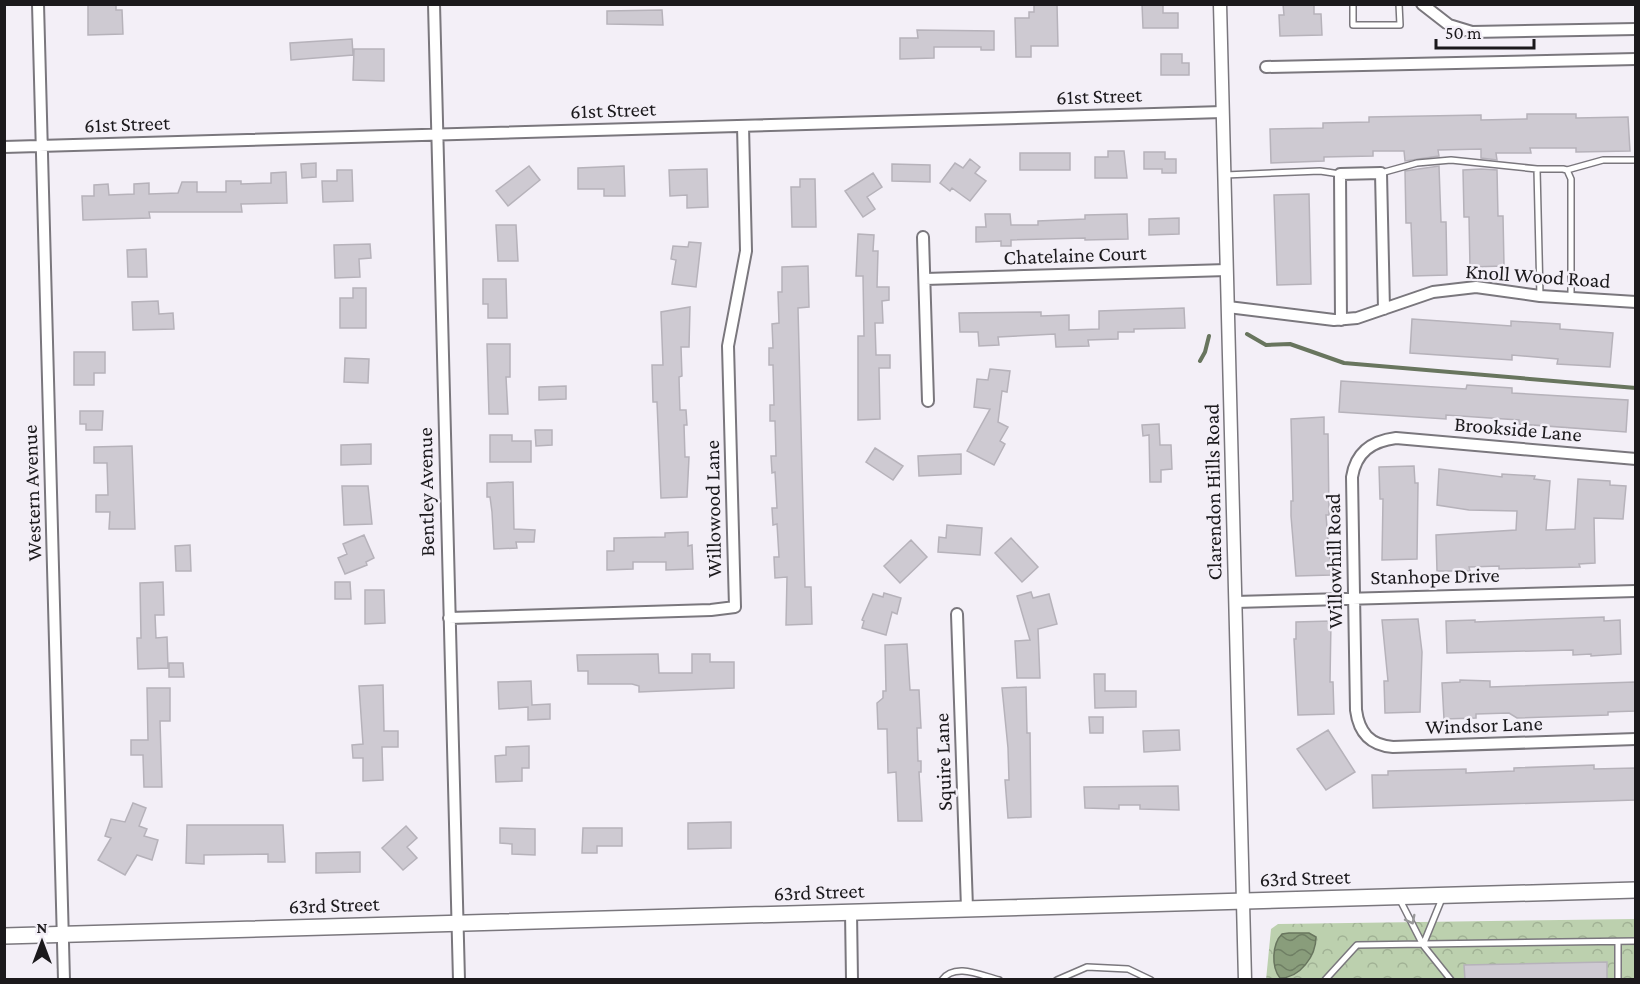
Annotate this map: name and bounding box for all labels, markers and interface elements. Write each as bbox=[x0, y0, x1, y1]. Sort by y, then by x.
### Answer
scale bar bbox=[1436, 12, 1534, 50]
text: 50 m bbox=[1445, 23, 1482, 43]
street label: 61st Street bbox=[1056, 82, 1143, 109]
street label: 61st Street bbox=[570, 96, 657, 123]
street label: 61st Street bbox=[84, 110, 171, 137]
street label: Chatelaine Court bbox=[1003, 240, 1148, 269]
street label: Knoll Wood Road bbox=[1465, 259, 1611, 293]
street label: Clarendon Hills Road bbox=[1199, 403, 1227, 581]
street label: Brookside Lane bbox=[1453, 411, 1583, 447]
street label: Western Avenue bbox=[18, 424, 46, 562]
street label: Bentley Avenue bbox=[413, 427, 439, 557]
street label: Willowood Lane bbox=[700, 440, 726, 578]
street label: Willowhill Road bbox=[1321, 493, 1347, 629]
street label: Stanhope Drive bbox=[1370, 563, 1500, 589]
street label: Windsor Lane bbox=[1425, 711, 1543, 739]
street label: Squire Lane bbox=[929, 713, 957, 811]
street label: 63rd Street bbox=[1259, 864, 1352, 892]
street label: 63rd Street bbox=[773, 878, 866, 906]
street label: 63rd Street bbox=[288, 891, 381, 919]
north arrow bbox=[12, 912, 72, 972]
one-way arrow bbox=[1404, 914, 1415, 925]
text: N bbox=[37, 919, 48, 936]

